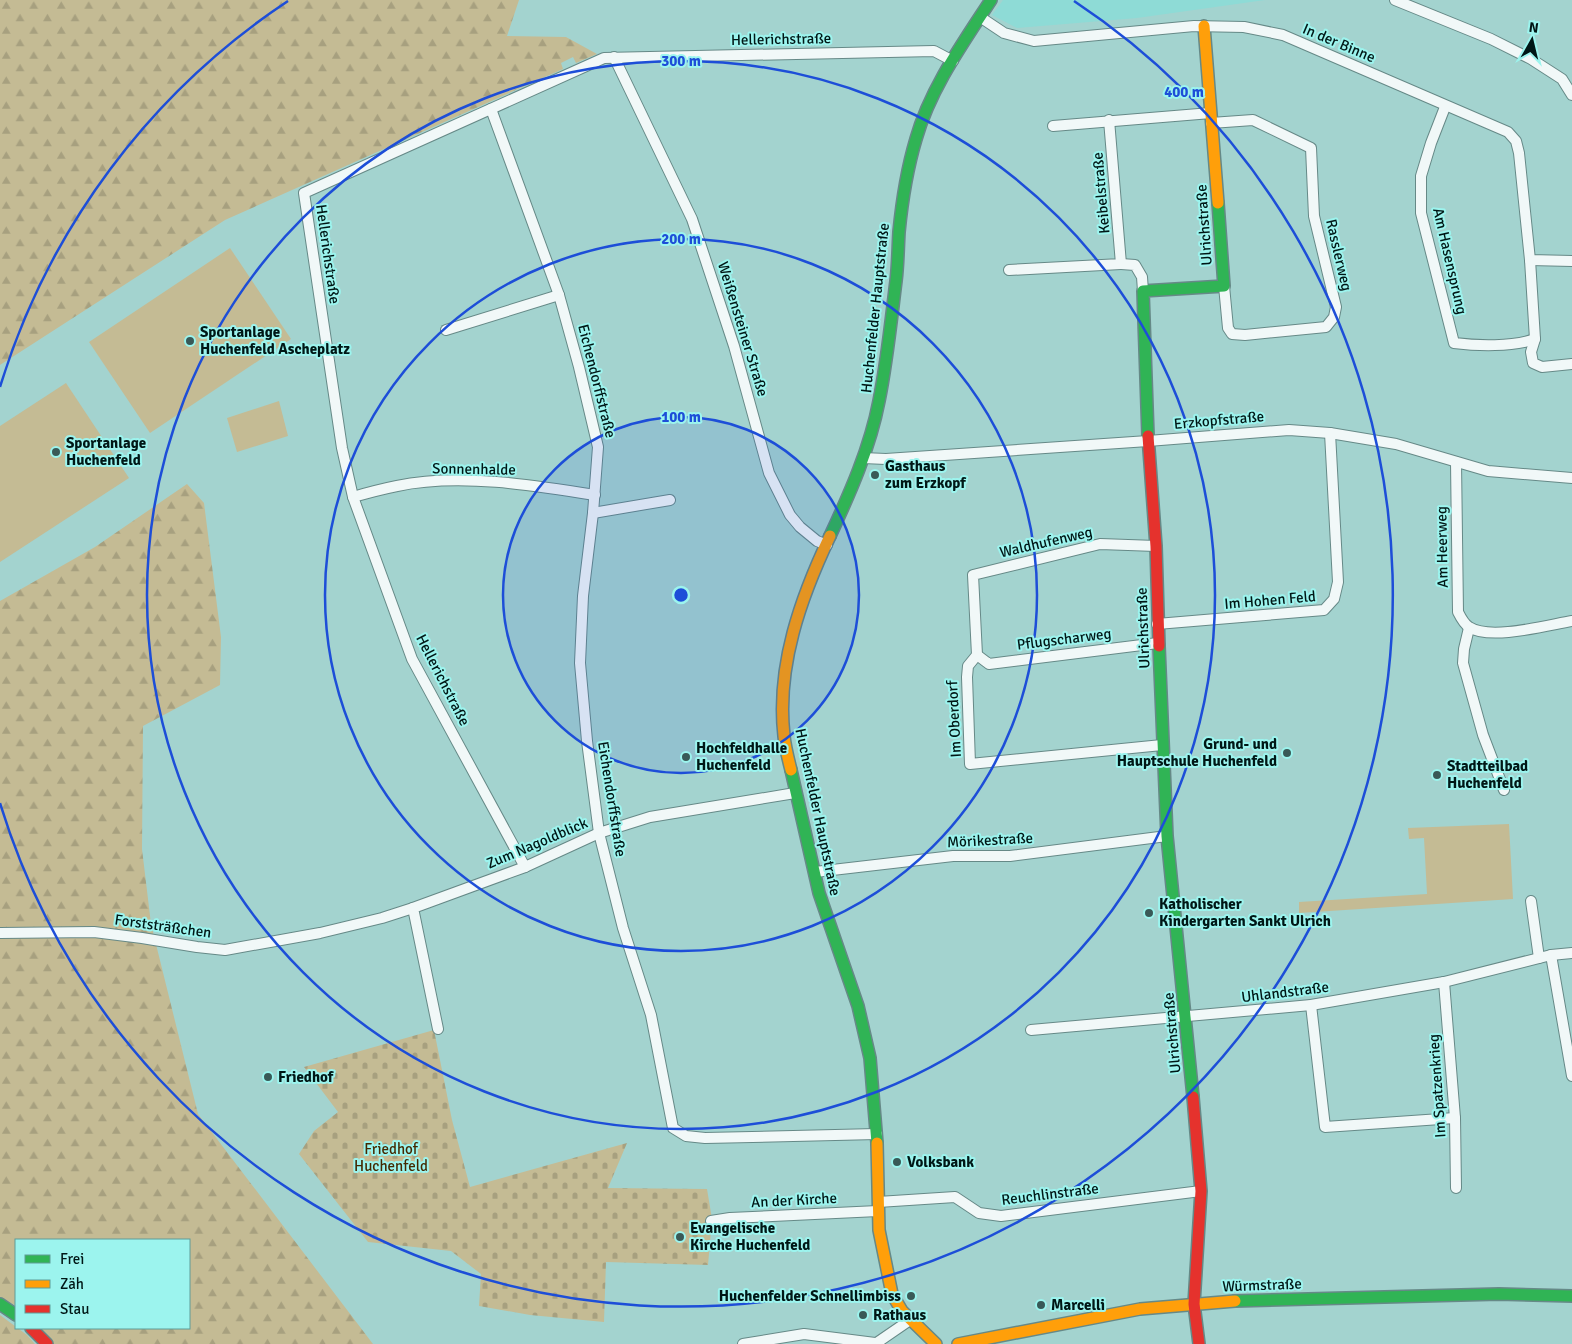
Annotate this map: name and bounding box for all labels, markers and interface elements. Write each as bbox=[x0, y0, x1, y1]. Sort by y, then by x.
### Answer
north arrow bbox=[1507, 15, 1557, 65]
text: N bbox=[1528, 19, 1540, 37]
street label: In der Binne bbox=[1300, 20, 1378, 66]
street label: Hellerichstraße bbox=[731, 29, 831, 49]
text: 300 m bbox=[661, 52, 701, 70]
text: 400 m bbox=[1164, 83, 1204, 101]
street label: Keibelstraße bbox=[1088, 151, 1114, 235]
street label: Ulrichstraße bbox=[1192, 184, 1216, 266]
street label: Hellerichstraße bbox=[312, 203, 344, 305]
street label: Am Hasensprung bbox=[1429, 206, 1471, 316]
street label: Rasslerweg bbox=[1322, 217, 1356, 293]
street label: Huchenfelder Hauptstraße bbox=[857, 222, 893, 394]
text: 200 m bbox=[661, 230, 701, 248]
street label: Weißensteiner Straße bbox=[714, 259, 772, 399]
street label: Eichendorffstraße bbox=[574, 322, 620, 440]
place label: Sportanlage Huchenfeld Ascheplatz bbox=[200, 323, 350, 358]
marker: Sportanlage Huchenfeld Ascheplatz bbox=[184, 335, 196, 347]
street label: Erzkopfstraße bbox=[1173, 407, 1265, 433]
text: 100 m bbox=[661, 408, 701, 426]
place label: Sportanlage Huchenfeld bbox=[66, 434, 146, 469]
marker: Sportanlage Huchenfeld bbox=[50, 446, 62, 458]
place label: Gasthaus zum Erzkopf bbox=[885, 457, 967, 492]
street label: Sonnenhalde bbox=[432, 459, 516, 479]
marker: Gasthaus zum Erzkopf bbox=[869, 469, 881, 481]
street label: Am Heerweg bbox=[1432, 506, 1452, 588]
street label: Waldhufenweg bbox=[998, 523, 1094, 561]
centre of rings bbox=[672, 586, 690, 604]
street label: Ulrichstraße bbox=[1133, 587, 1153, 669]
street label: Im Hohen Feld bbox=[1223, 587, 1317, 613]
street label: Pflugscharweg bbox=[1016, 624, 1112, 654]
street label: Hellerichstraße bbox=[412, 631, 474, 729]
street label: Im Oberdorf bbox=[943, 679, 965, 758]
street label: Huchenfelder Hauptstraße bbox=[791, 726, 845, 898]
place label: Grund- und Hauptschule Huchenfeld bbox=[1117, 735, 1277, 770]
place label: Hochfeldhalle Huchenfeld bbox=[696, 739, 787, 774]
street label: Eichendorffstraße bbox=[594, 740, 630, 858]
marker: Grund- und Hauptschule Huchenfeld bbox=[1281, 747, 1293, 759]
marker: Hochfeldhalle Huchenfeld bbox=[680, 751, 692, 763]
place label: Stadtteilbad Huchenfeld bbox=[1447, 757, 1528, 792]
marker: Stadtteilbad Huchenfeld bbox=[1431, 769, 1443, 781]
street label: Zum Nagoldblick bbox=[484, 813, 591, 872]
street label: Mörikestraße bbox=[946, 829, 1034, 851]
place label: Katholischer Kindergarten Sankt Ulrich bbox=[1159, 895, 1331, 930]
marker: Katholischer Kindergarten Sankt Ulrich bbox=[1143, 907, 1155, 919]
street label: Forststräßchen bbox=[113, 910, 213, 942]
street label: Uhlandstraße bbox=[1240, 978, 1330, 1006]
street label: Ulrichstraße bbox=[1159, 992, 1185, 1074]
street label: Im Spatzenkrieg bbox=[1424, 1034, 1450, 1138]
place label: Friedhof bbox=[278, 1068, 335, 1086]
marker: Friedhof bbox=[262, 1071, 274, 1083]
park label: Friedhof Huchenfeld bbox=[354, 1140, 428, 1175]
place label: Volksbank bbox=[907, 1153, 974, 1171]
marker: Volksbank bbox=[891, 1156, 903, 1168]
street label: Reuchlinstraße bbox=[1000, 1179, 1100, 1209]
street label: An der Kirche bbox=[751, 1189, 837, 1211]
place label: Evangelische Kirche Huchenfeld bbox=[690, 1219, 810, 1254]
marker: Evangelische Kirche Huchenfeld bbox=[674, 1231, 686, 1243]
legend bbox=[15, 1239, 190, 1329]
text: Frei bbox=[60, 1250, 84, 1268]
text: Zäh bbox=[60, 1275, 84, 1293]
street label: Würmstraße bbox=[1222, 1275, 1302, 1295]
place label: Huchenfelder Schnellimbiss bbox=[719, 1287, 901, 1305]
marker: Huchenfelder Schnellimbiss bbox=[905, 1290, 917, 1302]
place label: Marcelli bbox=[1051, 1296, 1105, 1314]
marker: Marcelli bbox=[1035, 1299, 1047, 1311]
text: Stau bbox=[60, 1300, 89, 1318]
place label: Rathaus bbox=[873, 1306, 926, 1324]
marker: Rathaus bbox=[857, 1309, 869, 1321]

